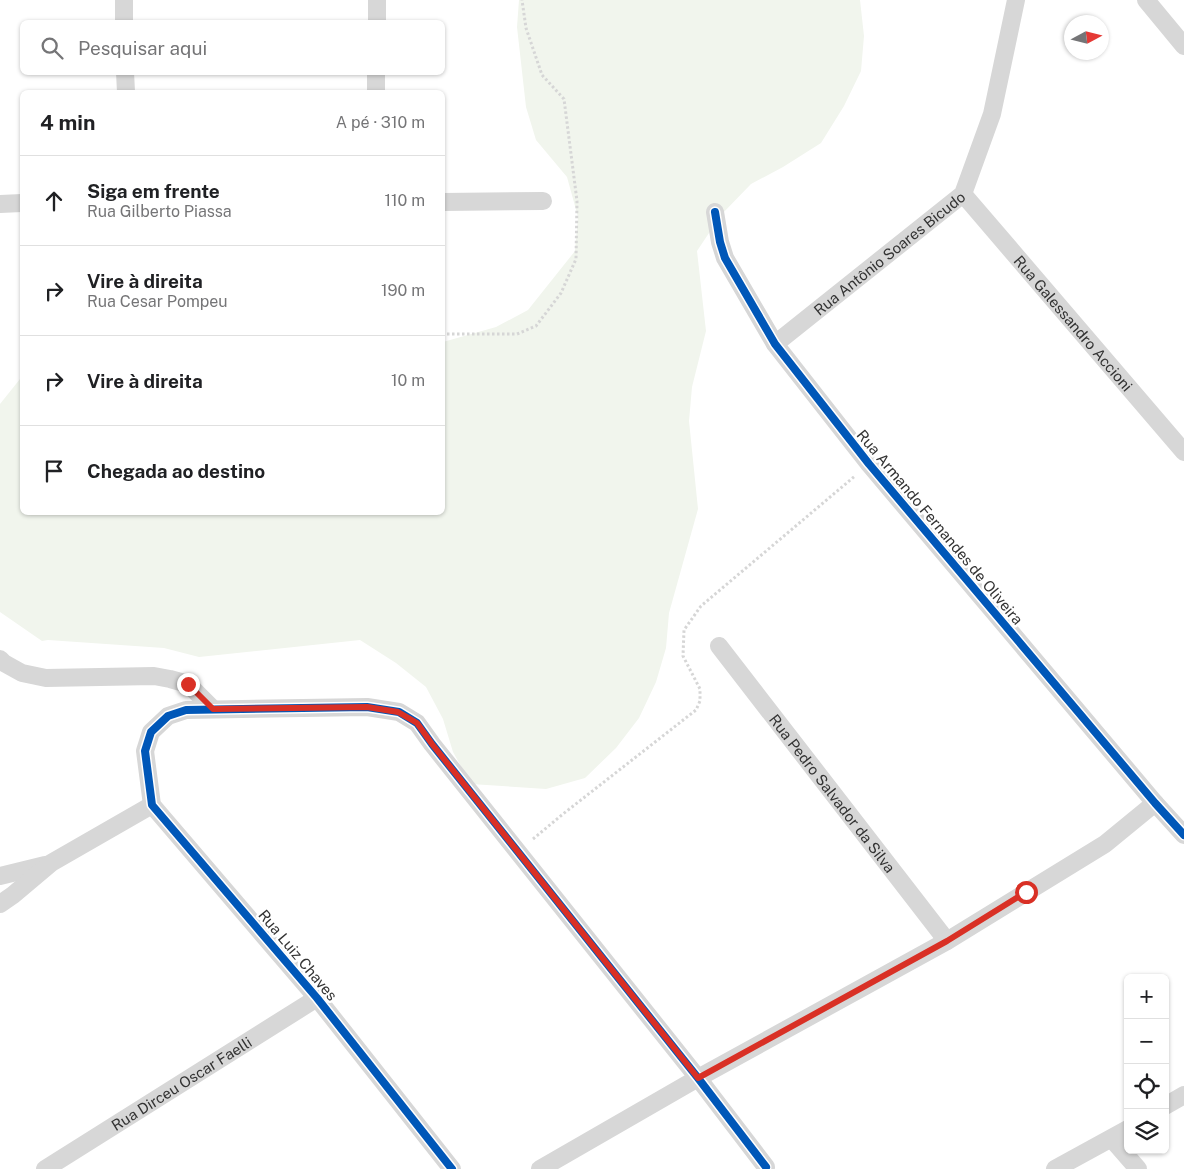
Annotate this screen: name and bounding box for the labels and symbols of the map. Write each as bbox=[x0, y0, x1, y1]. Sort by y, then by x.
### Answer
north arrow bbox=[1064, 15, 1109, 60]
street label: Rua Antônio Soares Bicudo bbox=[810, 188, 968, 318]
street label: Rua Galessandro Accioni bbox=[1011, 252, 1136, 394]
street label: Rua Armando Fernandes de Oliveira bbox=[854, 426, 1026, 628]
route end bbox=[177, 673, 200, 696]
street label: Rua Pedro Salvador da Silva bbox=[766, 711, 899, 876]
route start bbox=[1015, 881, 1038, 904]
street label: Rua Luiz Chaves bbox=[255, 906, 341, 1004]
street label: Rua Dirceu Oscar Faelli bbox=[108, 1033, 254, 1134]

